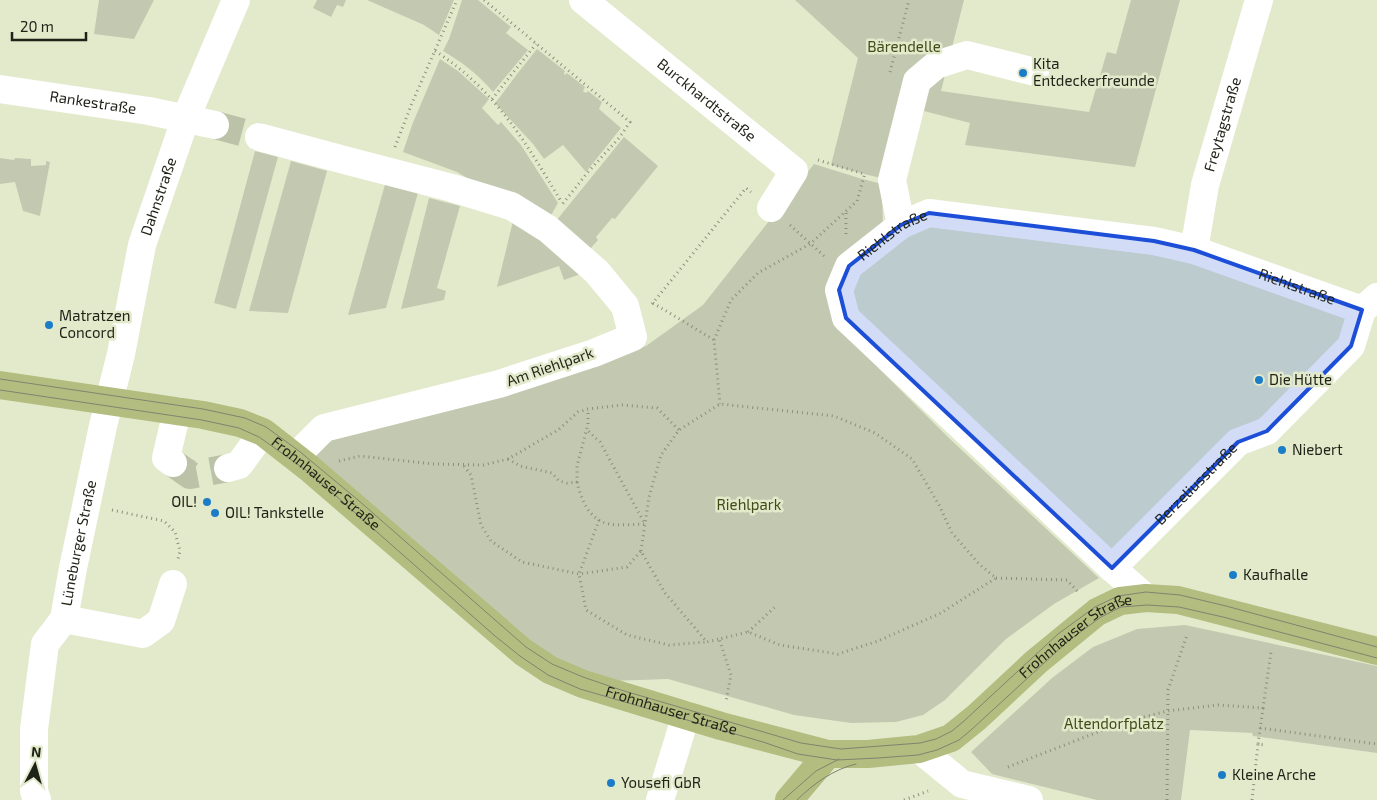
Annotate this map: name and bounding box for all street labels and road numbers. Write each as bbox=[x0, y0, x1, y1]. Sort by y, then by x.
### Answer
street label: Burckhardtstraße bbox=[654, 54, 760, 145]
street label: Freytagstraße bbox=[1199, 75, 1244, 174]
street label: Rankestraße bbox=[49, 86, 138, 117]
street label: Dahnstraße bbox=[136, 155, 179, 238]
street label: Riehlstraße bbox=[854, 205, 929, 264]
street label: Riehlstraße bbox=[1257, 264, 1338, 308]
street label: Am Riehlpark bbox=[504, 343, 596, 389]
street label: Frohnhauser Straße bbox=[268, 432, 385, 533]
street label: Berzeliusstraße bbox=[1150, 438, 1240, 528]
street label: Lüneburger Straße bbox=[56, 478, 99, 607]
street label: Frohnhauser Straße bbox=[1015, 590, 1133, 681]
street label: Frohnhauser Straße bbox=[604, 681, 739, 738]

